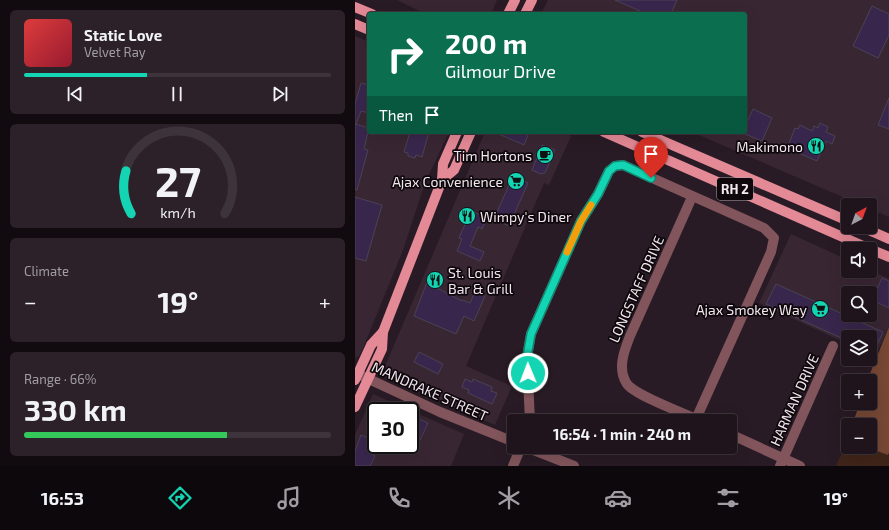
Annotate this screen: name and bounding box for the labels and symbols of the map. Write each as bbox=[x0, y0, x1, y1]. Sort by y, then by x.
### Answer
restaurant icon: Makimono bbox=[806, 136, 826, 156]
pin bbox=[634, 137, 668, 178]
place label: Makimono bbox=[736, 138, 803, 155]
cafe icon: Tim Hortons bbox=[535, 145, 555, 165]
place label: Tim Hortons bbox=[454, 147, 532, 164]
supermarket icon: Ajax Convenience bbox=[506, 171, 526, 191]
place label: Ajax Convenience bbox=[392, 173, 503, 190]
road number: RH 2 bbox=[717, 178, 753, 200]
north arrow bbox=[841, 198, 877, 234]
restaurant icon: Wimpy's Diner bbox=[457, 206, 477, 226]
place label: Wimpy's Diner bbox=[480, 208, 572, 225]
street label: LONGSTAFF DRIVE bbox=[605, 233, 667, 345]
place label: St. Louis Bar & Grill bbox=[448, 264, 514, 297]
restaurant icon: St. Louis Bar & Grill bbox=[425, 270, 445, 290]
supermarket icon: Ajax Smokey Way bbox=[810, 299, 830, 319]
place label: Ajax Smokey Way bbox=[696, 301, 808, 318]
street label: HARMAN DRIVE bbox=[766, 351, 822, 449]
position arrow bbox=[507, 352, 549, 394]
street label: MANDRAKE STREET bbox=[369, 358, 491, 424]
speed limit sign: 30 bbox=[367, 402, 419, 454]

